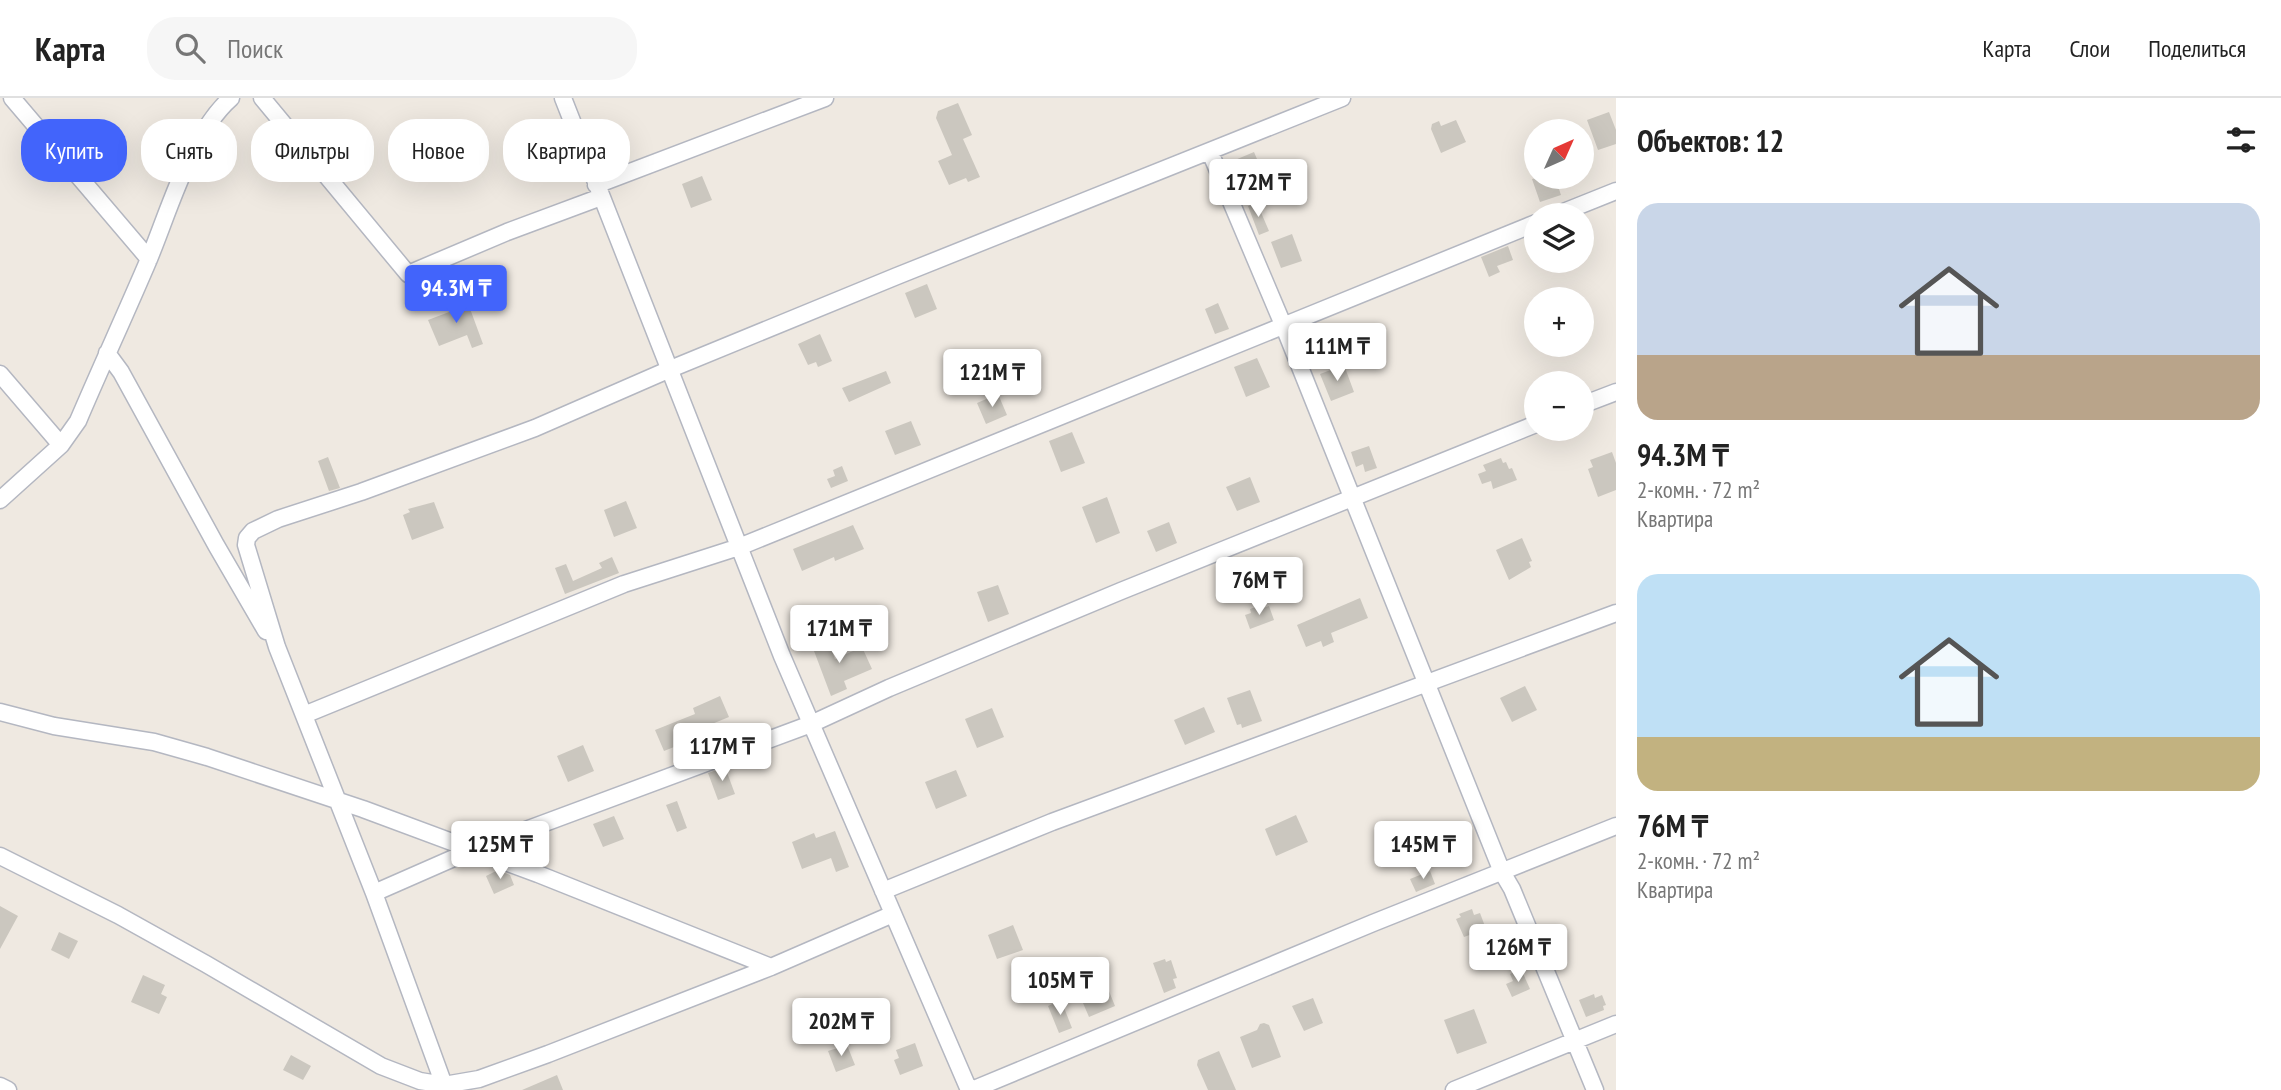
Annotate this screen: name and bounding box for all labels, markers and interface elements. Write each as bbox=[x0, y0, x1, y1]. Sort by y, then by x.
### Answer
search box bbox=[147, 17, 637, 80]
text: Карта bbox=[35, 27, 105, 70]
icon: search bbox=[171, 29, 209, 67]
text: Поиск bbox=[227, 32, 283, 65]
text: Карта bbox=[1983, 33, 2031, 64]
text: Слои bbox=[2069, 33, 2110, 64]
text: Поделиться bbox=[2148, 33, 2246, 64]
chip: Купить bbox=[21, 119, 127, 182]
chip: Снять bbox=[141, 119, 237, 182]
chip: Фильтры bbox=[251, 119, 374, 182]
chip: Новое bbox=[388, 119, 489, 182]
chip: Квартира bbox=[503, 119, 630, 182]
north arrow bbox=[1524, 119, 1594, 189]
map controls bbox=[1524, 119, 1594, 441]
text: Объектов: 12 bbox=[1637, 121, 1784, 160]
icon: filters bbox=[2222, 121, 2260, 159]
pin: 172M ₸ bbox=[1201, 159, 1315, 219]
text: 172M ₸ bbox=[1225, 167, 1291, 196]
button: layers bbox=[1524, 203, 1594, 273]
icon: home bbox=[1886, 248, 2012, 374]
pin: 94.3M ₸ bbox=[391, 266, 521, 325]
text: 94.3M ₸ bbox=[421, 273, 491, 302]
button: + bbox=[1524, 287, 1594, 357]
pin: 111M ₸ bbox=[1280, 324, 1394, 383]
text: 111M ₸ bbox=[1304, 331, 1370, 360]
pin: 121M ₸ bbox=[935, 350, 1049, 409]
text: 121M ₸ bbox=[959, 357, 1025, 386]
button: − bbox=[1524, 371, 1594, 441]
text: 94.3M ₸ bbox=[1637, 435, 1729, 474]
text: 2-комн. · 72 m² bbox=[1637, 475, 1760, 504]
text: Квартира bbox=[1637, 504, 1713, 533]
pin: 76M ₸ bbox=[1210, 558, 1308, 617]
text: 76M ₸ bbox=[1232, 565, 1286, 594]
pin: 171M ₸ bbox=[782, 606, 896, 665]
text: 171M ₸ bbox=[806, 613, 872, 642]
icon: home bbox=[1886, 619, 2012, 745]
pin: 117M ₸ bbox=[665, 724, 779, 783]
text: 117M ₸ bbox=[689, 731, 755, 760]
text: 76M ₸ bbox=[1637, 806, 1708, 845]
pin: 125M ₸ bbox=[443, 822, 557, 881]
pin: 145M ₸ bbox=[1366, 822, 1480, 881]
text: 125M ₸ bbox=[467, 829, 533, 858]
text: 145M ₸ bbox=[1390, 829, 1456, 858]
text: 2-комн. · 72 m² bbox=[1637, 846, 1760, 875]
text: Квартира bbox=[1637, 875, 1713, 904]
pin: 126M ₸ bbox=[1461, 924, 1575, 984]
text: 126M ₸ bbox=[1485, 932, 1551, 961]
pin: 105M ₸ bbox=[1003, 958, 1117, 1017]
text: 105M ₸ bbox=[1027, 965, 1093, 994]
pin: 202M ₸ bbox=[784, 998, 898, 1058]
text: 202M ₸ bbox=[808, 1006, 874, 1035]

